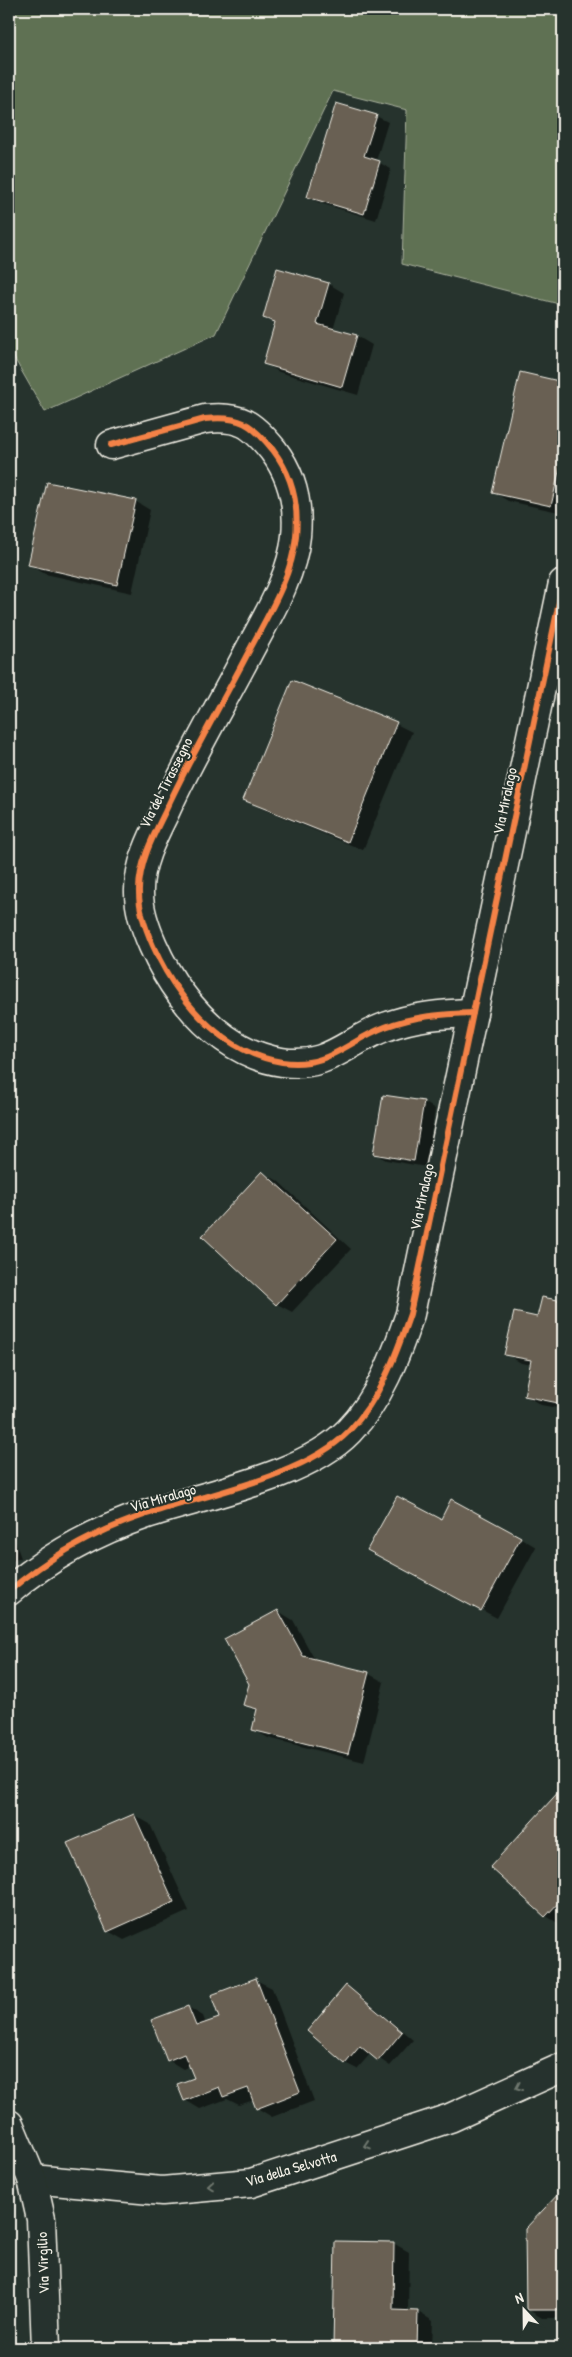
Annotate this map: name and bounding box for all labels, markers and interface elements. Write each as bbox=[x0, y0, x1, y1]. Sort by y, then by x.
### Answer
street label: Via del Tirassegno bbox=[134, 734, 197, 832]
street label: Via Miralago bbox=[487, 766, 522, 836]
street label: Via Miralago bbox=[404, 1162, 439, 1232]
street label: Via Miralago bbox=[127, 1478, 198, 1517]
one-way arrow bbox=[515, 2081, 524, 2092]
one-way arrow bbox=[364, 2140, 372, 2150]
street label: Via della Selvotta bbox=[243, 2145, 339, 2192]
one-way arrow bbox=[207, 2181, 215, 2192]
street label: Via Virgilio bbox=[31, 2232, 54, 2294]
north arrow bbox=[500, 2284, 550, 2334]
text: N bbox=[512, 2287, 526, 2308]

